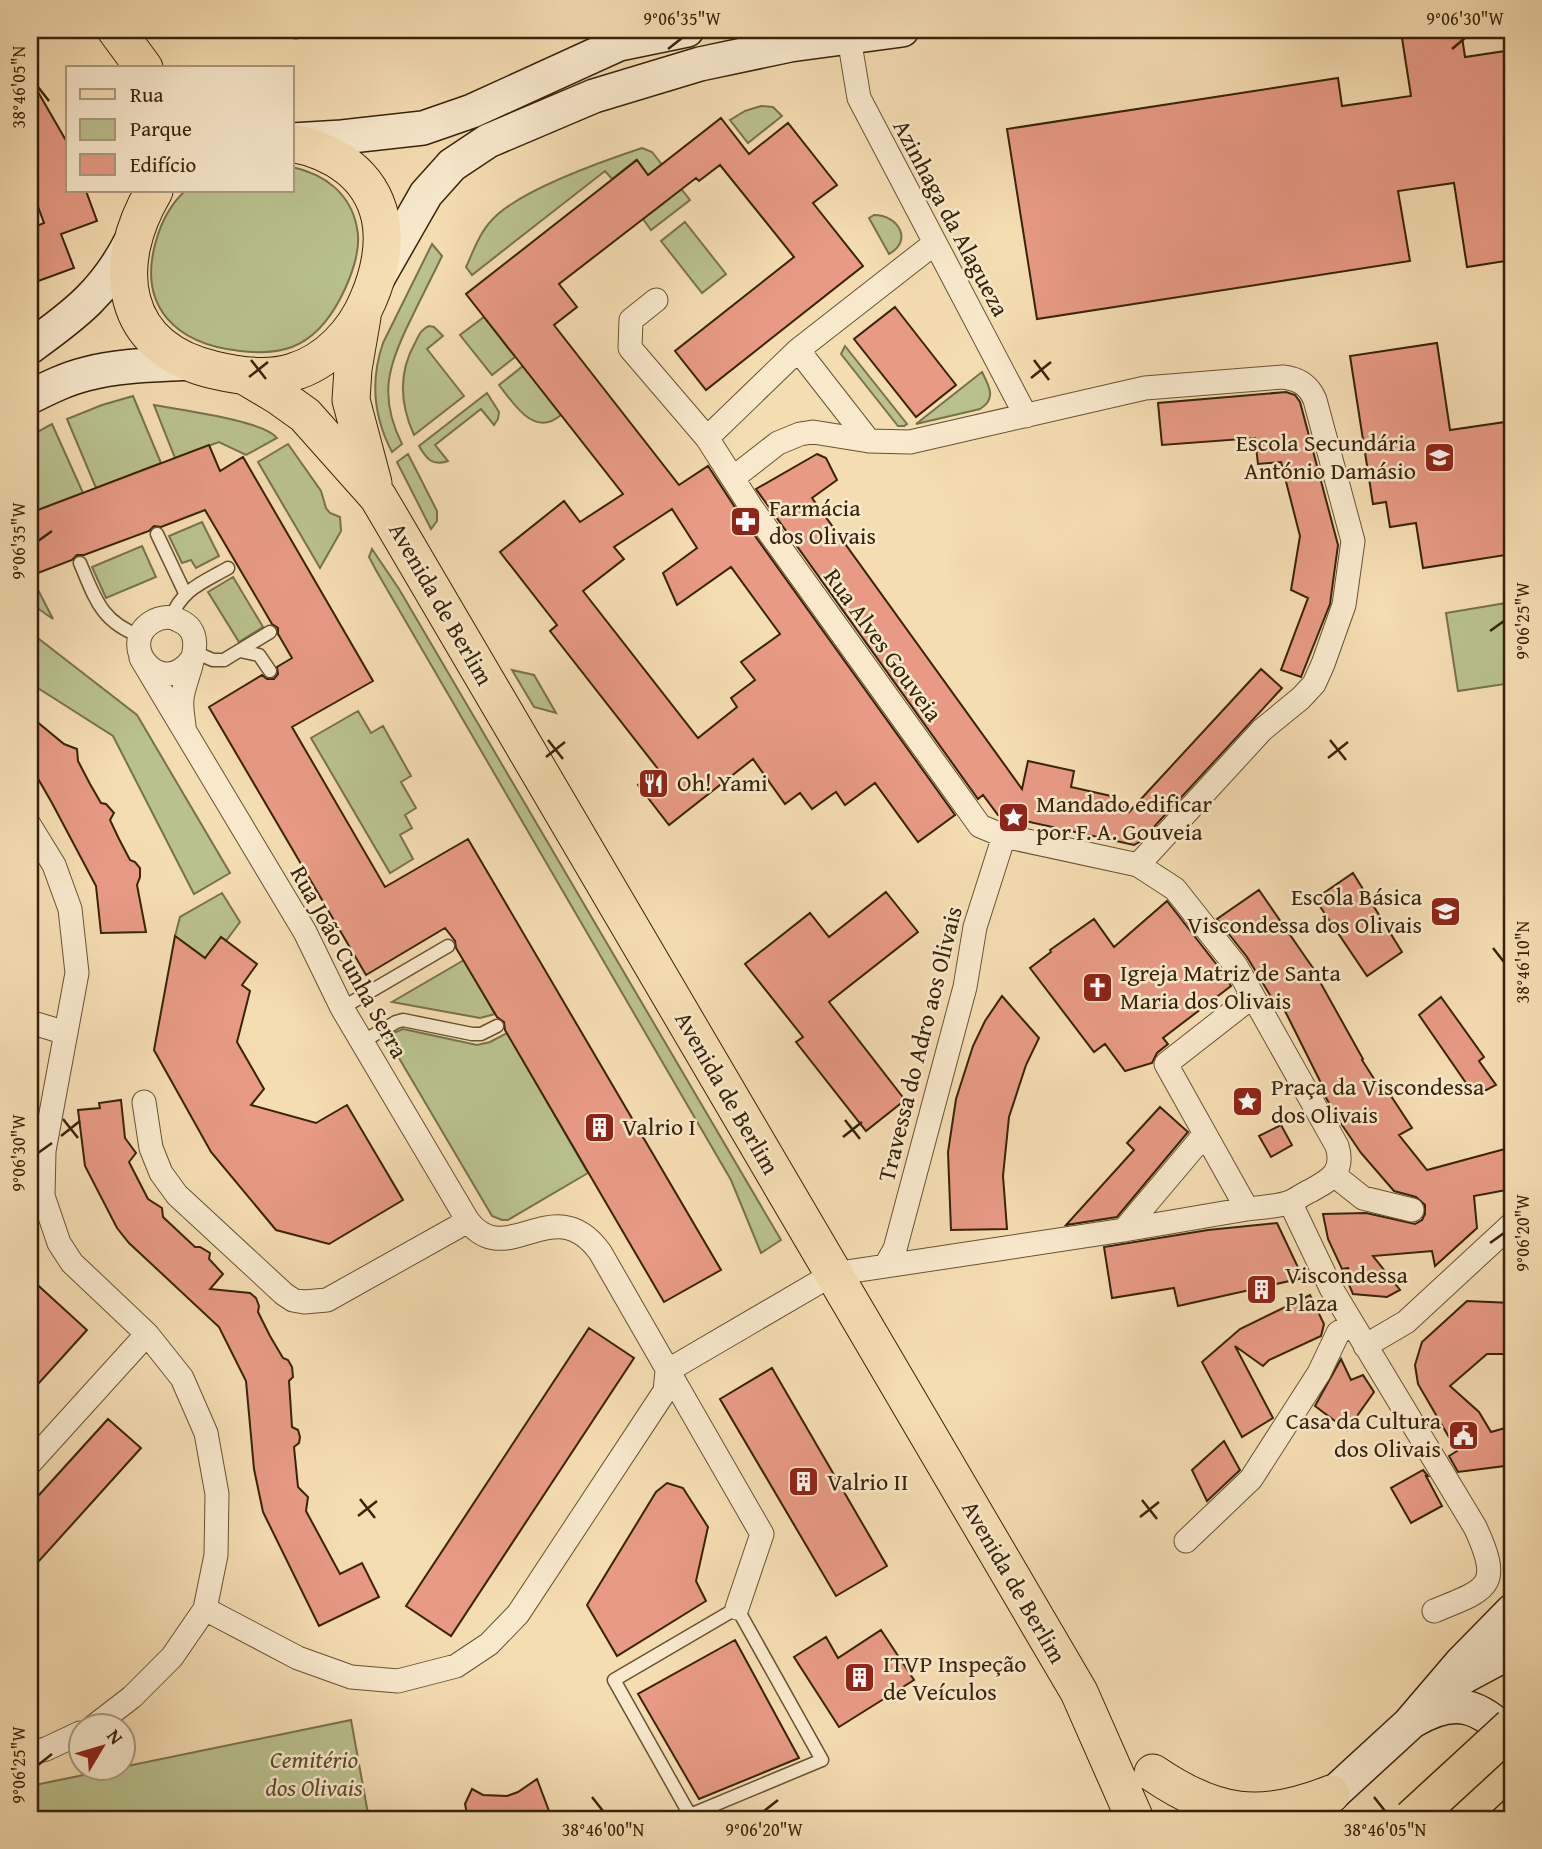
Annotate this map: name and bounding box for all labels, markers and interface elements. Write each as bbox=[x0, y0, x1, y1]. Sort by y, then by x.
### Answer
text: 9°06'35"W bbox=[643, 5, 722, 32]
text: 9°06'30"W bbox=[1426, 5, 1505, 32]
text: 38°46'05"N bbox=[5, 45, 32, 128]
legend bbox=[66, 66, 294, 192]
text: Rua bbox=[130, 79, 163, 110]
text: Parque bbox=[130, 113, 192, 144]
street label: Azinhaga da Alagueza bbox=[885, 113, 1019, 323]
text: Edifício bbox=[130, 149, 196, 180]
place label: Escola Secundária António Damásio bbox=[1236, 425, 1417, 488]
school or university icon: Escola Secundária António Damásio bbox=[1422, 440, 1456, 474]
place label: Farmácia dos Olivais bbox=[769, 490, 876, 553]
text: 9°06'35"W bbox=[5, 501, 32, 580]
pharmacy icon: Farmácia dos Olivais bbox=[729, 505, 763, 539]
street label: Avenida de Berlim bbox=[381, 516, 503, 692]
street label: Rua Alves Gouveia bbox=[816, 561, 952, 729]
text: 9°06'25"W bbox=[1509, 581, 1536, 660]
place label: Oh! Yami bbox=[677, 765, 768, 800]
restaurant icon: Oh! Yami bbox=[637, 766, 671, 800]
place label: Mandado edificar por F. A. Gouveia bbox=[1036, 786, 1212, 849]
place icon: Mandado edificar por F. A. Gouveia bbox=[996, 801, 1030, 835]
street label: Rua João Cunha Serra bbox=[282, 859, 417, 1065]
place label: Escola Básica Viscondessa dos Olivais bbox=[1187, 879, 1423, 942]
school or university icon: Escola Básica Viscondessa dos Olivais bbox=[1428, 894, 1462, 928]
street label: Travessa do Adro aos Olivais bbox=[868, 902, 971, 1185]
text: 38°46'10"N bbox=[1509, 920, 1536, 1003]
place label: Igreja Matriz de Santa Maria dos Olivais bbox=[1120, 955, 1341, 1018]
church icon: Igreja Matriz de Santa Maria dos Olivais bbox=[1080, 970, 1114, 1004]
street label: Avenida de Berlim bbox=[667, 1005, 789, 1181]
place label: Praça da Viscondessa dos Olivais bbox=[1271, 1069, 1485, 1132]
place icon: Praça da Viscondessa dos Olivais bbox=[1231, 1084, 1265, 1118]
place label: Valrio I bbox=[622, 1109, 696, 1144]
building icon: Valrio I bbox=[582, 1110, 616, 1144]
text: 9°06'30"W bbox=[5, 1113, 32, 1192]
text: 9°06'20"W bbox=[1509, 1193, 1536, 1272]
place label: Viscondessa Plaza bbox=[1285, 1257, 1408, 1320]
building icon: Viscondessa Plaza bbox=[1245, 1272, 1279, 1306]
place label: Casa da Cultura dos Olivais bbox=[1286, 1403, 1442, 1466]
public building icon: Casa da Cultura dos Olivais bbox=[1447, 1418, 1481, 1452]
place label: Valrio II bbox=[827, 1464, 908, 1499]
building icon: Valrio II bbox=[787, 1465, 821, 1499]
street label: Avenida de Berlim bbox=[954, 1494, 1076, 1670]
place label: ITVP Inspeção de Veículos bbox=[883, 1646, 1027, 1709]
building icon: ITVP Inspeção de Veículos bbox=[843, 1661, 877, 1695]
north arrow bbox=[66, 1713, 136, 1783]
text: N bbox=[100, 1723, 131, 1750]
text: 9°06'25"W bbox=[5, 1725, 32, 1804]
park label: Cemitério dos Olivais bbox=[265, 1742, 363, 1805]
text: 38°46'00"N bbox=[562, 1816, 645, 1843]
text: 9°06'20"W bbox=[725, 1816, 804, 1843]
text: 38°46'05"N bbox=[1344, 1816, 1427, 1843]

